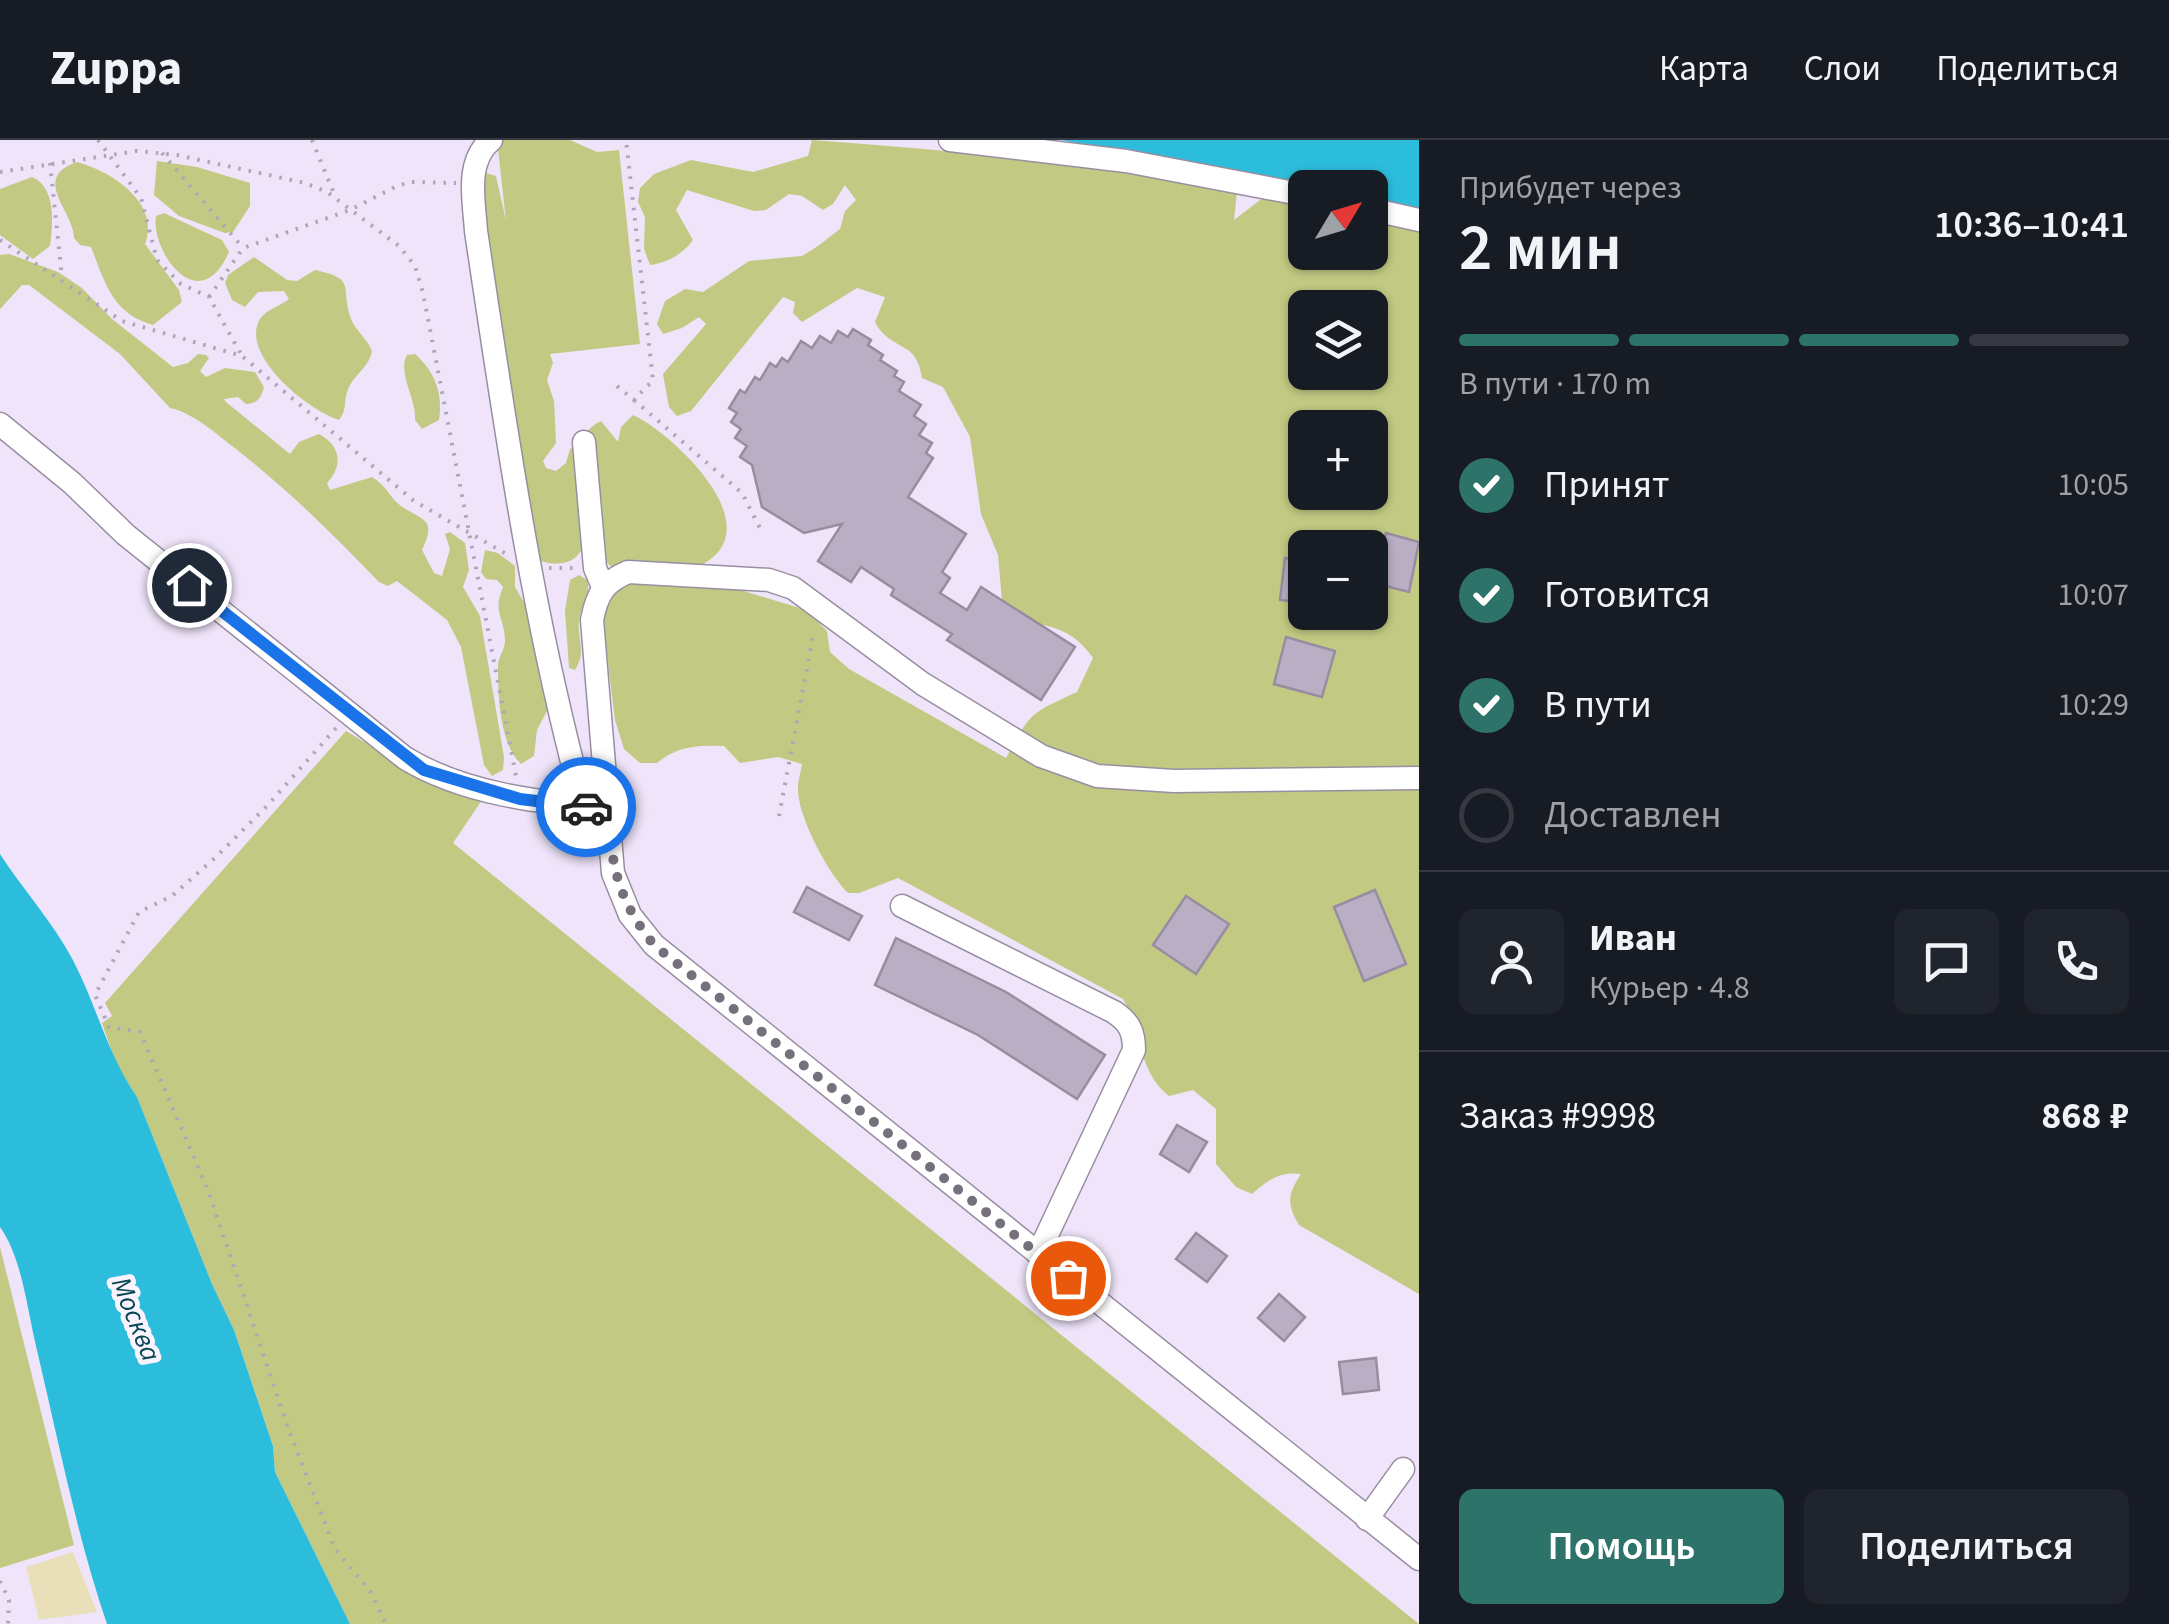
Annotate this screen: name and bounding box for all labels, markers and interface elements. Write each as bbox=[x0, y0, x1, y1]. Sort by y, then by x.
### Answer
text: Zuppa bbox=[50, 35, 182, 103]
text: Карта bbox=[1659, 44, 1749, 94]
text: Слои bbox=[1804, 44, 1881, 94]
text: Поделиться bbox=[1936, 44, 2119, 94]
text: Прибудет через bbox=[1459, 165, 1682, 211]
north arrow bbox=[1288, 170, 1388, 270]
map controls bbox=[1288, 170, 1388, 630]
text: 10:36–10:41 bbox=[1934, 198, 2129, 252]
text: 2 мин bbox=[1459, 202, 1622, 295]
button: layers bbox=[1288, 290, 1388, 390]
text: В пути · 170 m bbox=[1459, 361, 1651, 407]
button: + bbox=[1288, 410, 1388, 510]
icon: check bbox=[1459, 458, 1514, 513]
text: Принят bbox=[1544, 458, 1669, 512]
text: 10:05 bbox=[2057, 462, 2129, 508]
button: − bbox=[1288, 530, 1388, 630]
pin bbox=[147, 543, 232, 628]
icon: home bbox=[162, 558, 217, 613]
icon: check bbox=[1459, 568, 1514, 623]
text: Готовится bbox=[1544, 568, 1711, 622]
text: 10:07 bbox=[2057, 572, 2129, 618]
icon: check bbox=[1459, 678, 1514, 733]
text: В пути bbox=[1544, 678, 1652, 732]
text: 10:29 bbox=[2057, 682, 2129, 728]
courier bbox=[536, 757, 636, 857]
icon: car bbox=[559, 780, 614, 835]
text: Доставлен bbox=[1544, 788, 1722, 842]
button: person bbox=[1459, 909, 1564, 1014]
button: chat bbox=[1894, 909, 1999, 1014]
button: phone bbox=[2024, 909, 2129, 1014]
text: Иван bbox=[1589, 911, 1677, 965]
text: Курьер · 4.8 bbox=[1589, 965, 1750, 1011]
text: Заказ #9998 bbox=[1459, 1089, 1656, 1143]
text: 868 ₽ bbox=[2041, 1089, 2129, 1143]
pin bbox=[1026, 1236, 1111, 1321]
icon: bag bbox=[1041, 1251, 1096, 1306]
water label: Москва bbox=[101, 1271, 171, 1367]
button: Помощь bbox=[1459, 1489, 1784, 1604]
button: Поделиться bbox=[1804, 1489, 2129, 1604]

